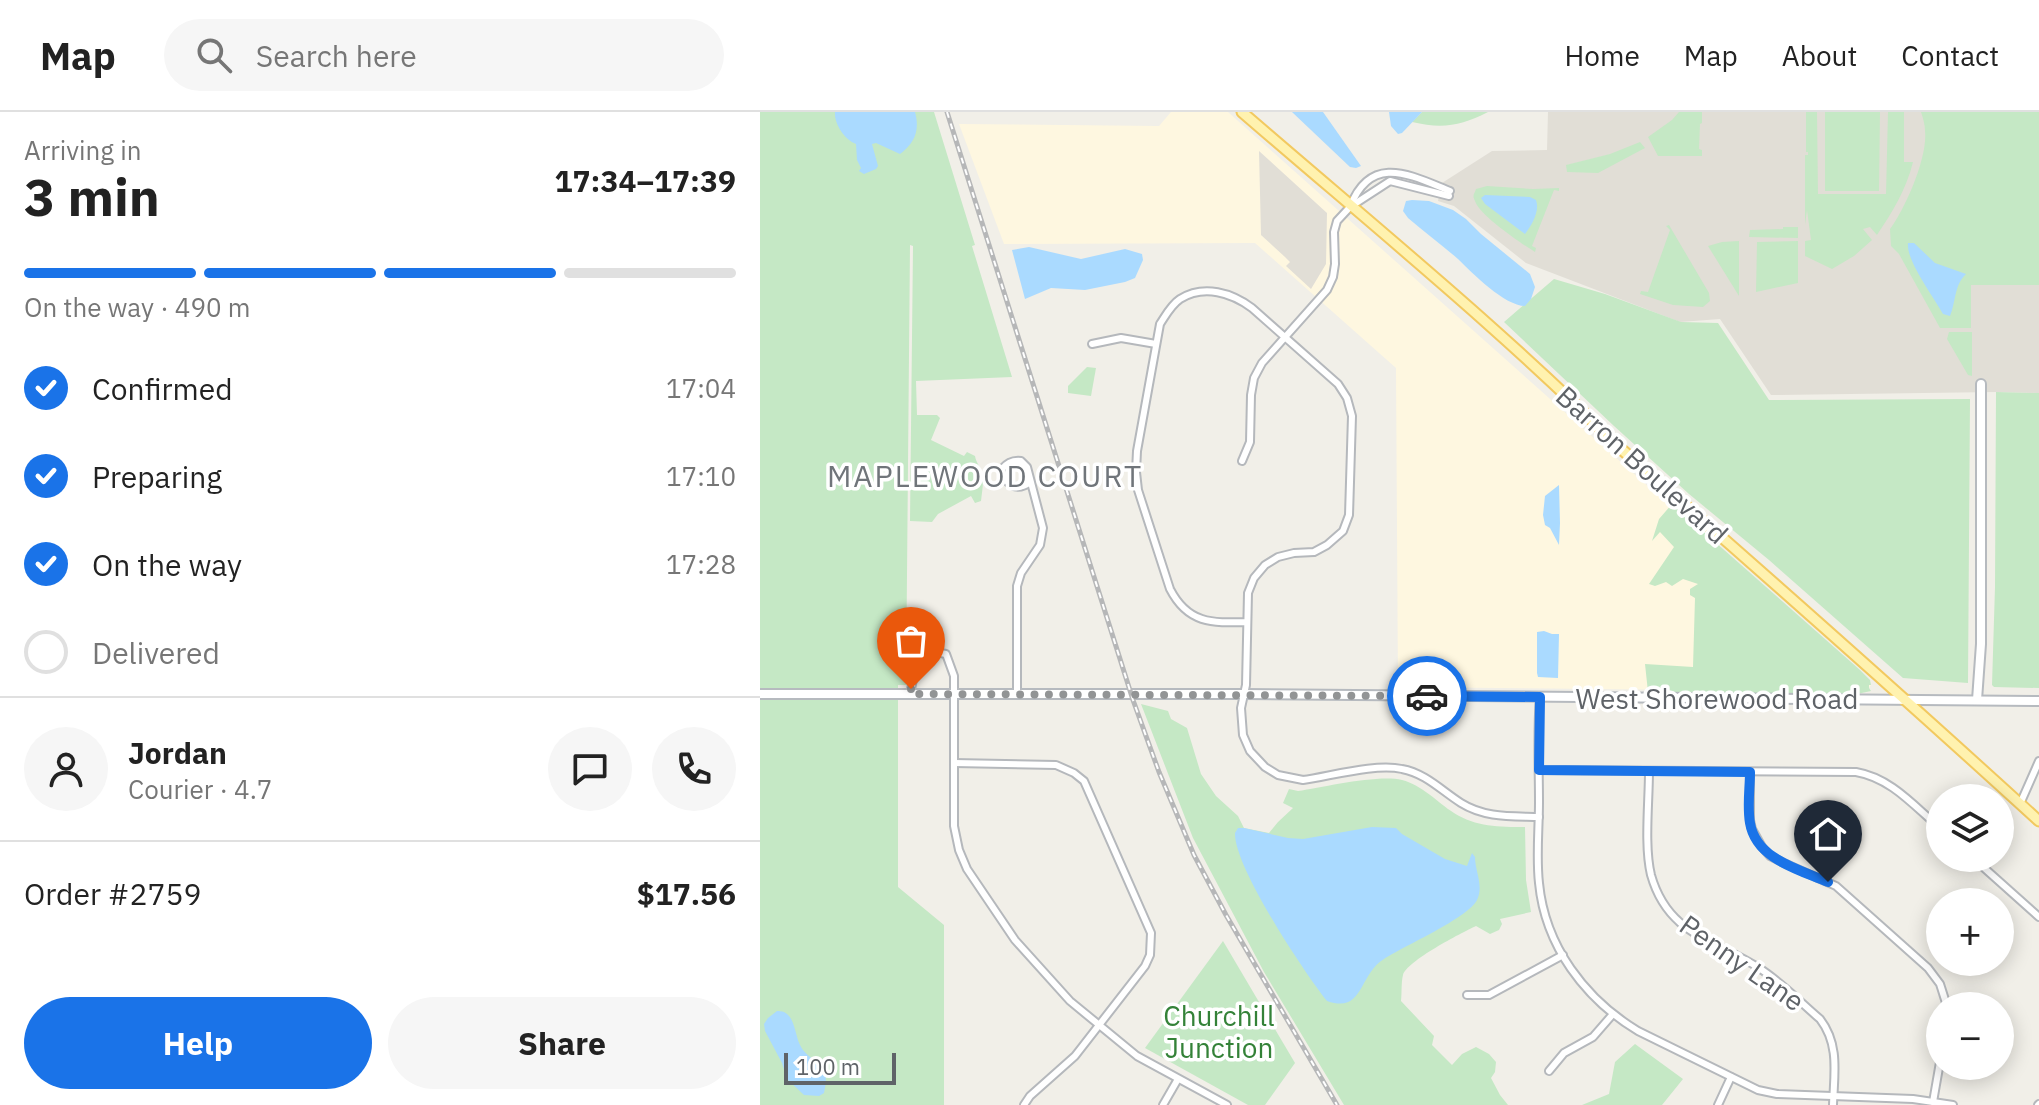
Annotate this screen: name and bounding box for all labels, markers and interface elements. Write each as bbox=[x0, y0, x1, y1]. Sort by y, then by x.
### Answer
search box bbox=[164, 19, 724, 91]
text: Map bbox=[40, 31, 116, 80]
icon: search bbox=[192, 33, 236, 77]
text: Search here bbox=[256, 36, 417, 75]
text: Home bbox=[1564, 37, 1640, 74]
text: Map bbox=[1684, 37, 1738, 74]
text: About bbox=[1782, 37, 1857, 74]
text: Contact bbox=[1901, 37, 1999, 74]
text: Arriving in bbox=[24, 133, 141, 167]
text: 17:34–17:39 bbox=[555, 161, 736, 200]
text: 3 min bbox=[24, 163, 160, 230]
text: On the way · 490 m bbox=[24, 290, 250, 324]
icon: check bbox=[24, 366, 68, 410]
text: Confirmed bbox=[92, 369, 233, 408]
text: 17:04 bbox=[666, 371, 736, 405]
street label: Barron Boulevard bbox=[1548, 378, 1736, 552]
icon: check bbox=[24, 454, 68, 498]
district label: MAPLEWOOD COURT bbox=[827, 456, 1143, 495]
text: Preparing bbox=[92, 457, 222, 496]
text: 17:10 bbox=[666, 459, 736, 493]
icon: check bbox=[24, 542, 68, 586]
text: On the way bbox=[92, 545, 242, 584]
text: 17:28 bbox=[666, 547, 736, 581]
pin bbox=[877, 607, 945, 689]
icon: bag bbox=[889, 619, 933, 663]
text: Delivered bbox=[92, 633, 220, 672]
courier bbox=[1387, 656, 1467, 736]
icon: car bbox=[1405, 674, 1449, 718]
street label: West Shorewood Road bbox=[1576, 680, 1858, 717]
button: person bbox=[24, 727, 108, 811]
button: chat bbox=[548, 727, 632, 811]
button: phone bbox=[652, 727, 736, 811]
text: Jordan bbox=[128, 733, 227, 772]
text: Courier · 4.7 bbox=[128, 772, 272, 806]
map controls bbox=[1926, 784, 2014, 1080]
button: layers bbox=[1926, 784, 2014, 872]
pin bbox=[1794, 800, 1862, 882]
icon: home bbox=[1806, 812, 1850, 856]
text: Order #2759 bbox=[24, 874, 201, 913]
text: $17.56 bbox=[637, 874, 736, 913]
button: + bbox=[1926, 888, 2014, 976]
street label: Penny Lane bbox=[1673, 906, 1812, 1019]
button: − bbox=[1926, 992, 2014, 1080]
button: Help bbox=[24, 997, 372, 1089]
button: Share bbox=[388, 997, 736, 1089]
park label: Churchill Junction bbox=[1163, 997, 1275, 1066]
scale bar bbox=[784, 1049, 896, 1085]
text: 100 m bbox=[796, 1052, 860, 1081]

